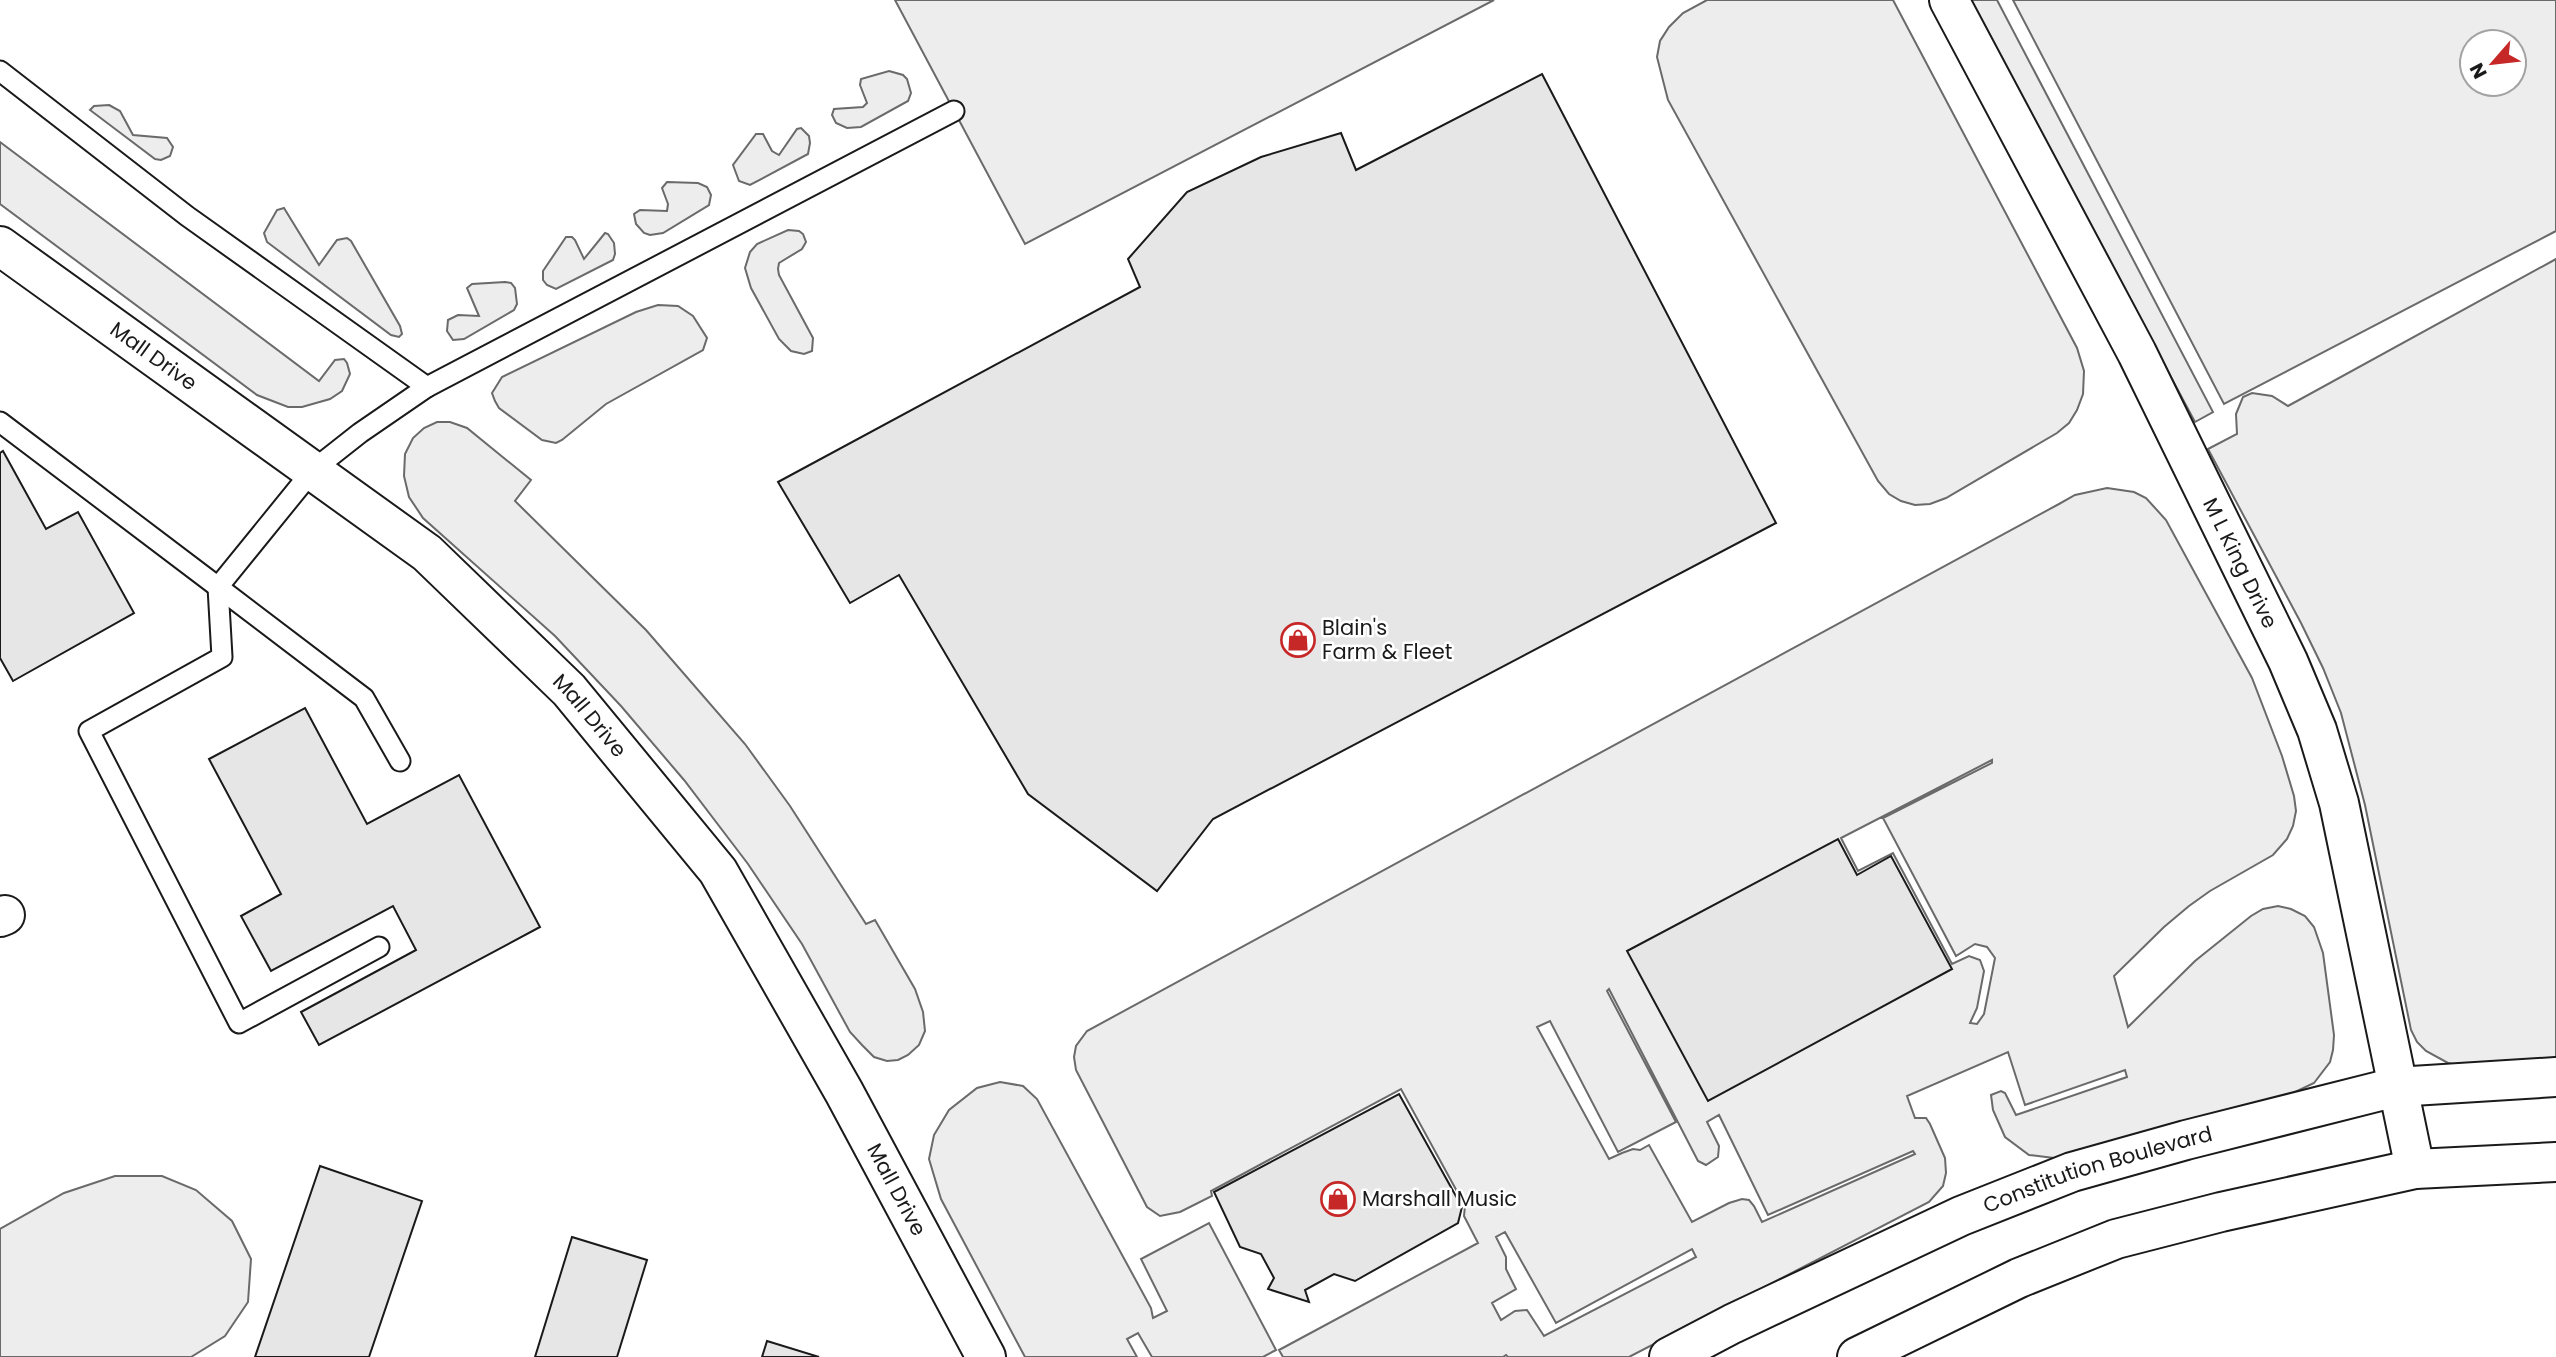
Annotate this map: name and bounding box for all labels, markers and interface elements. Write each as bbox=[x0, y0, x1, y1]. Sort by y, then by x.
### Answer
north arrow bbox=[2458, 28, 2528, 98]
text: N bbox=[2463, 58, 2494, 83]
street label: Mall Drive bbox=[104, 315, 203, 397]
street label: M L King Drive bbox=[2196, 493, 2285, 633]
place label: Blain's Farm & Fleet bbox=[1322, 613, 1452, 666]
shop icon: Blain's Farm & Fleet bbox=[1279, 621, 1317, 659]
street label: Mall Drive bbox=[547, 667, 633, 763]
street label: Constitution Boulevard bbox=[1979, 1119, 2215, 1220]
street label: Mall Drive bbox=[860, 1138, 933, 1241]
shop icon: Marshall Music bbox=[1319, 1180, 1357, 1218]
place label: Marshall Music bbox=[1362, 1184, 1517, 1213]

